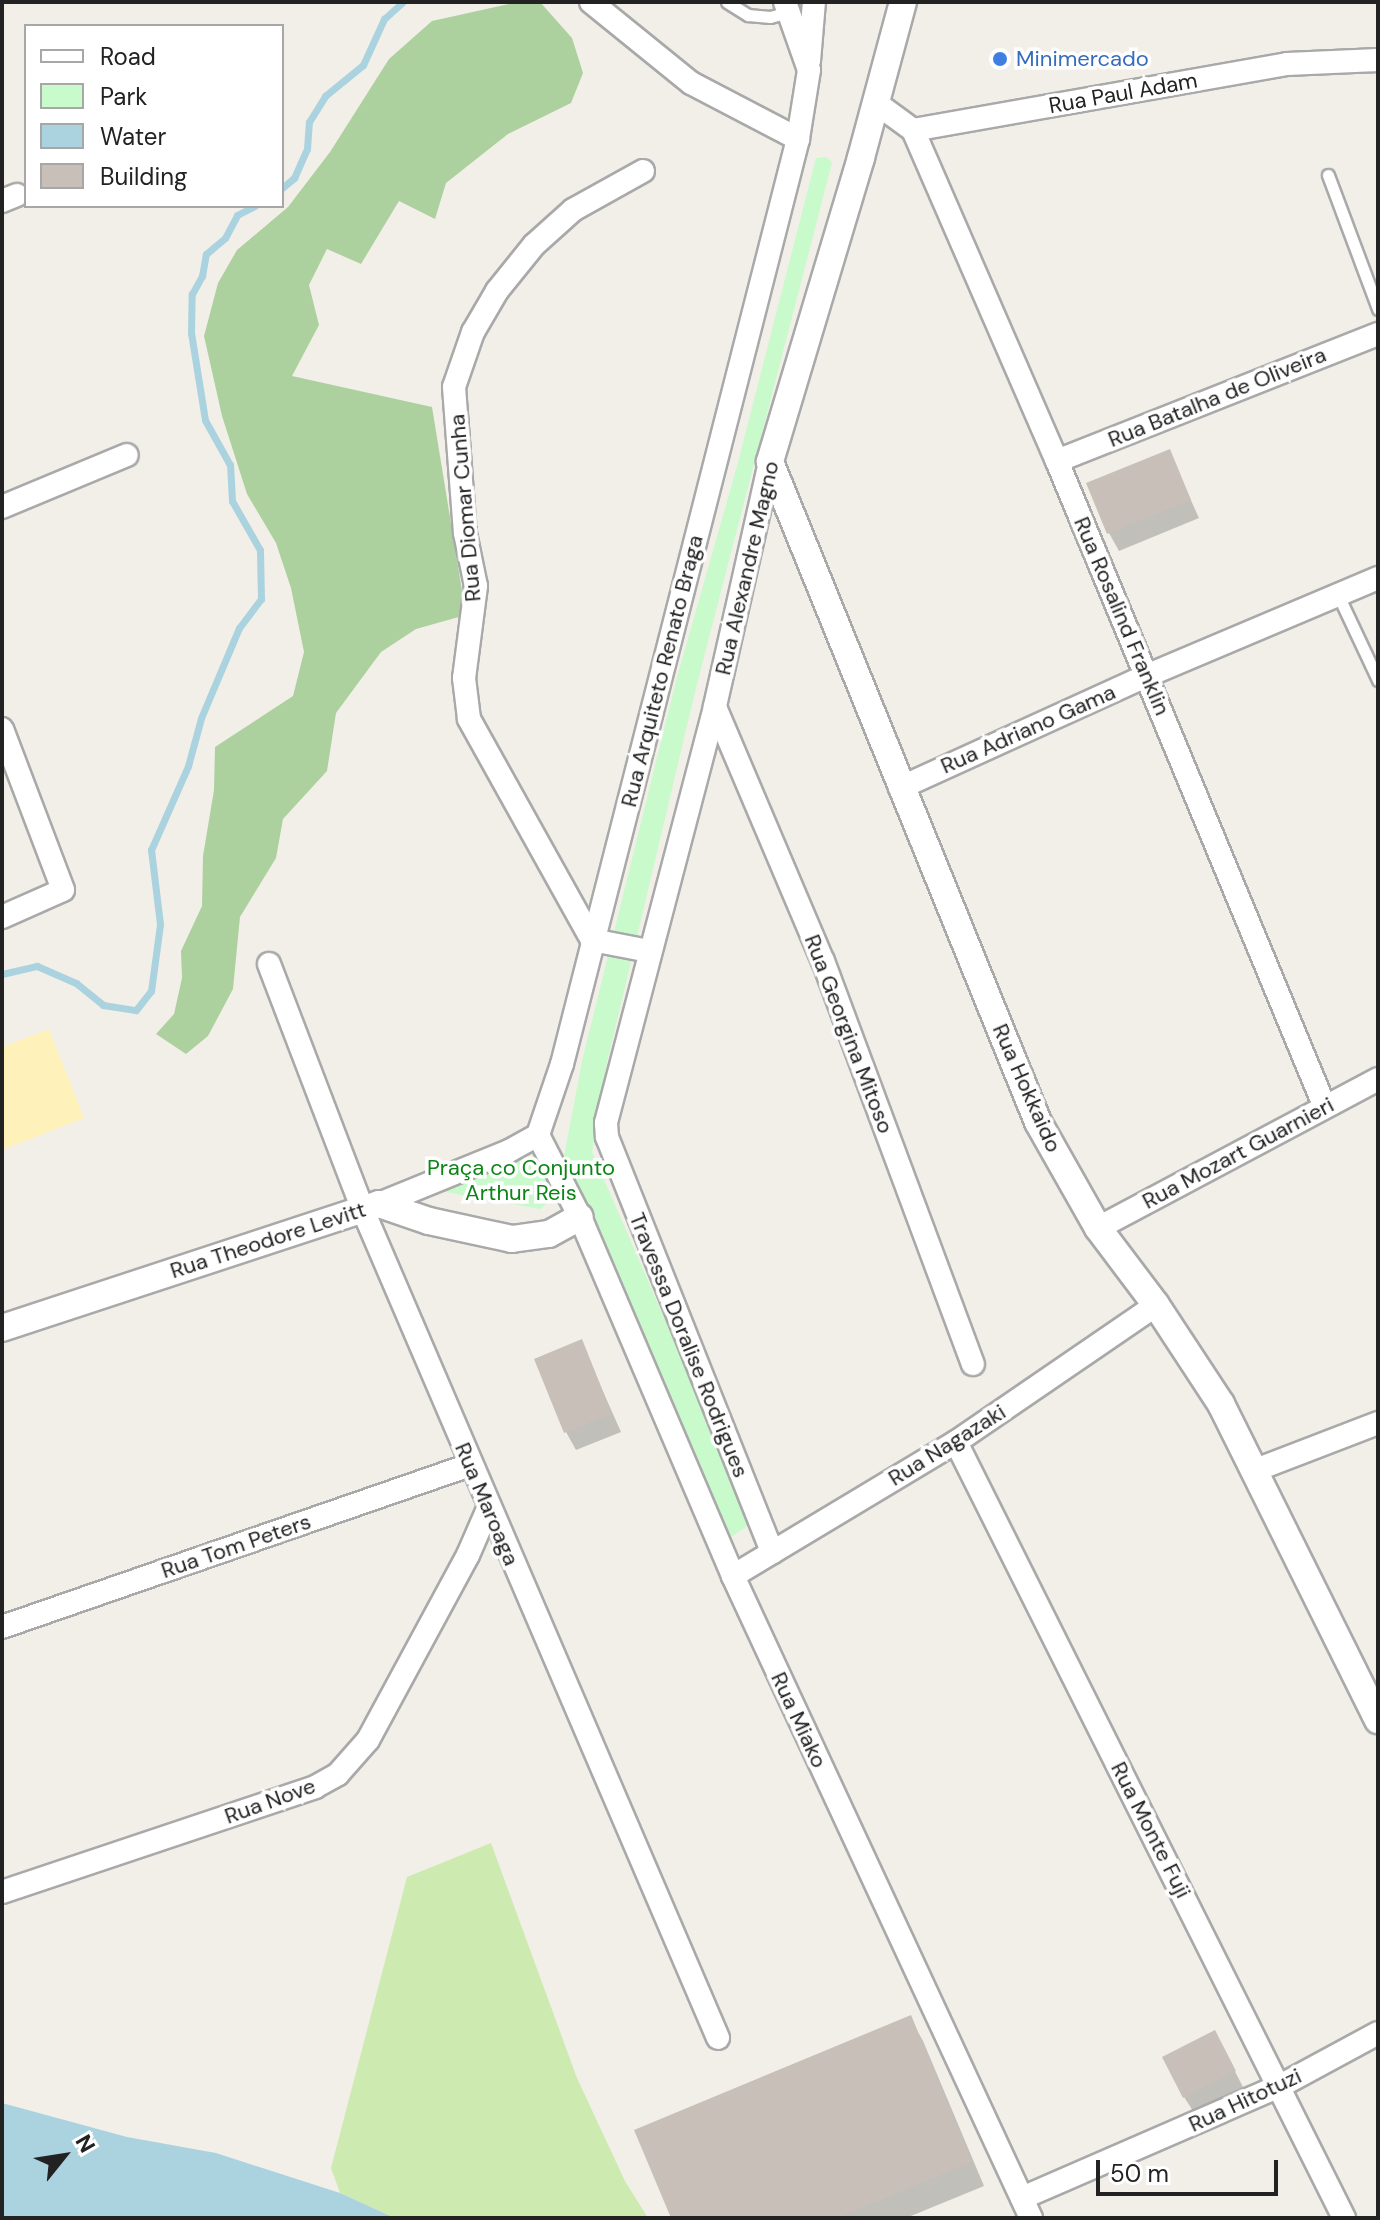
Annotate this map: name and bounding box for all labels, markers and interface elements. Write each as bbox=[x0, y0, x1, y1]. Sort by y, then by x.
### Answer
legend bbox=[24, 24, 284, 208]
text: Road bbox=[100, 41, 156, 72]
place label: Minimercado bbox=[1016, 46, 1149, 72]
marker: Minimercado bbox=[991, 50, 1009, 68]
street label: Rua Paul Adam bbox=[1047, 67, 1199, 119]
text: Park bbox=[100, 81, 147, 112]
text: Water bbox=[100, 121, 166, 152]
text: Building bbox=[100, 161, 187, 192]
street label: Rua Batalha de Oliveira bbox=[1104, 341, 1330, 453]
street label: Rua Diomar Cunha bbox=[444, 413, 486, 603]
street label: Rua Alexandre Magno bbox=[710, 458, 784, 678]
street label: Rua Rosalind Franklin bbox=[1068, 513, 1176, 719]
street label: Rua Arquiteto Renato Braga bbox=[615, 532, 709, 810]
street label: Rua Adriano Gama bbox=[937, 679, 1119, 779]
street label: Rua Georgina Mitoso bbox=[799, 931, 899, 1137]
street label: Rua Hokkaido bbox=[987, 1020, 1067, 1156]
street label: Rua Mozart Guarnieri bbox=[1138, 1091, 1338, 1215]
park label: Praça co Conjunto Arthur Reis bbox=[427, 1154, 615, 1206]
street label: Rua Theodore Levitt bbox=[167, 1196, 369, 1284]
street label: Travessa Doralise Rodrigues bbox=[624, 1209, 754, 1481]
street label: Rua Nagazaki bbox=[883, 1398, 1011, 1492]
street label: Rua Maroaga bbox=[449, 1439, 525, 1569]
street label: Rua Tom Peters bbox=[158, 1508, 314, 1584]
street label: Rua Miako bbox=[765, 1668, 833, 1772]
street label: Rua Monte Fuji bbox=[1105, 1757, 1197, 1903]
street label: Rua Nove bbox=[221, 1772, 319, 1830]
street label: Rua Hitotuzi bbox=[1184, 2062, 1306, 2138]
north arrow bbox=[24, 2116, 104, 2196]
text: N bbox=[69, 2130, 102, 2158]
scale bar bbox=[1100, 2144, 1282, 2194]
text: 50 m bbox=[1110, 2158, 1169, 2189]

